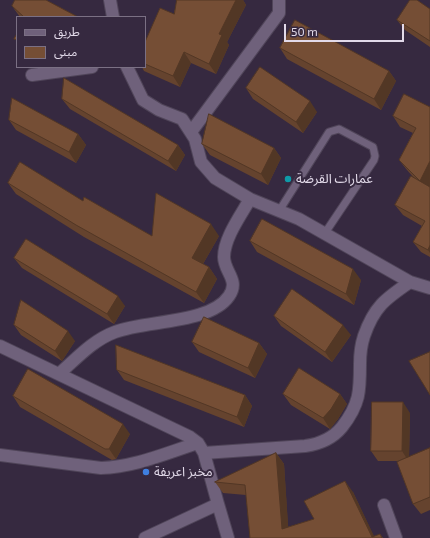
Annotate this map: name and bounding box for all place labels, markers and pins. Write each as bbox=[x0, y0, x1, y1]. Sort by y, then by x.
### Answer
place label: عمارات القرضة bbox=[296, 171, 373, 187]
marker: عمارات القرضة bbox=[283, 174, 293, 184]
place label: مخبز اعريفة bbox=[154, 464, 213, 480]
marker: مخبز اعريفة bbox=[141, 467, 151, 477]

